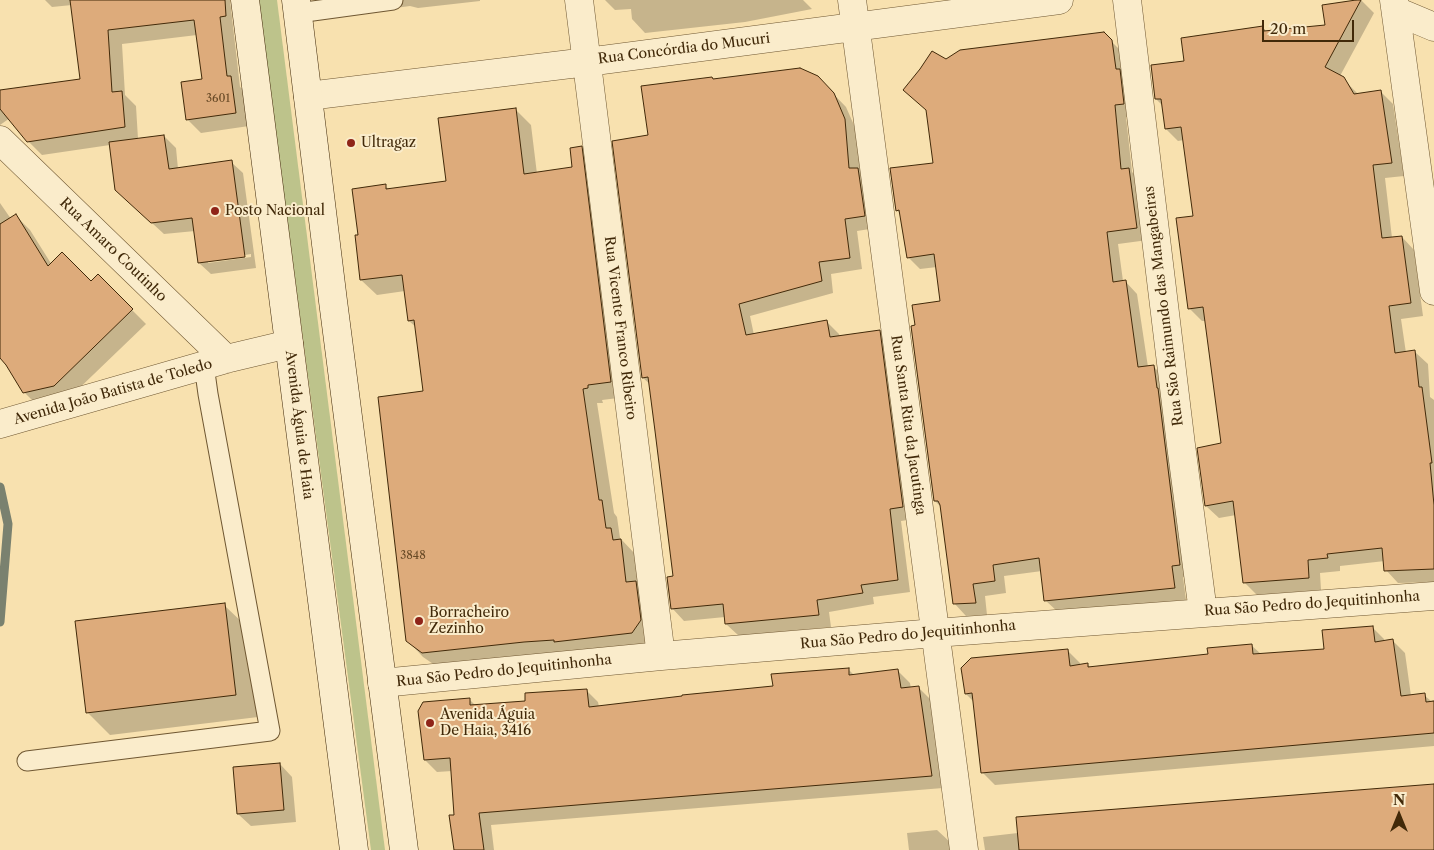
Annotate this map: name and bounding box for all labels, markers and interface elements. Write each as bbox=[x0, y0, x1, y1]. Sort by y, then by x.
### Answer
scale bar bbox=[1264, 10, 1356, 42]
text: 20 m bbox=[1270, 19, 1306, 38]
street label: Rua Concórdia do Mucuri bbox=[597, 30, 771, 68]
house number: 3601 bbox=[206, 92, 230, 106]
place label: Ultragaz bbox=[361, 135, 416, 151]
marker: Ultragaz bbox=[345, 137, 357, 149]
street label: Rua São Raimundo das Mangabeiras bbox=[1141, 185, 1187, 427]
street label: Rua Amaro Coutinho bbox=[56, 195, 170, 305]
place label: Posto Nacional bbox=[225, 203, 325, 219]
marker: Posto Nacional bbox=[209, 205, 221, 217]
street label: Rua Vicente Franco Ribeiro bbox=[600, 235, 640, 421]
street label: Rua Santa Rita da Jacutinga bbox=[887, 334, 929, 516]
street label: Avenida Águia de Haia bbox=[282, 350, 316, 500]
street label: Avenida João Batista de Toledo bbox=[12, 356, 214, 428]
house number: 3848 bbox=[400, 549, 426, 563]
street label: Rua São Pedro do Jequitinhonha bbox=[1204, 588, 1420, 620]
place label: Borracheiro Zezinho bbox=[429, 605, 509, 638]
marker: Borracheiro Zezinho bbox=[413, 615, 425, 627]
street label: Rua São Pedro do Jequitinhonha bbox=[800, 617, 1016, 653]
street label: Rua São Pedro do Jequitinhonha bbox=[396, 651, 612, 691]
place label: Avenida Águia De Haia, 3416 bbox=[440, 707, 535, 740]
marker: Avenida Águia De Haia, 3416 bbox=[424, 717, 436, 729]
north arrow bbox=[1374, 790, 1424, 840]
text: N bbox=[1393, 791, 1405, 809]

